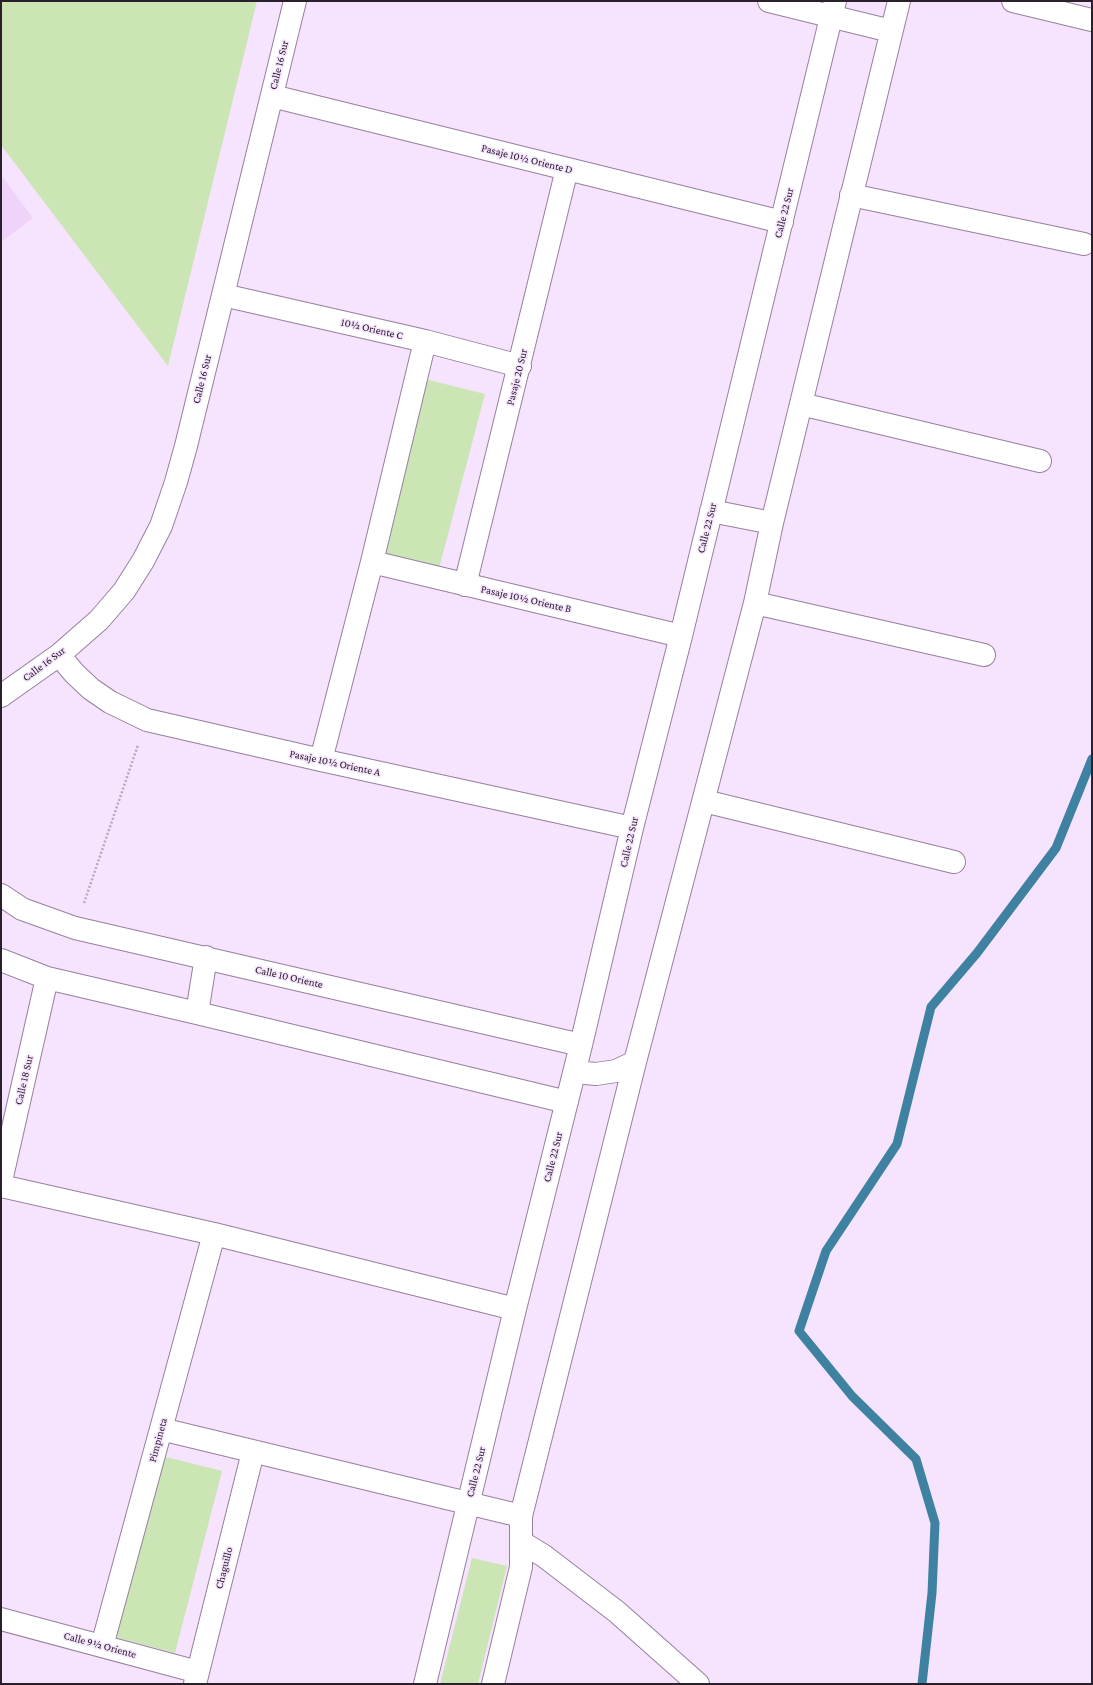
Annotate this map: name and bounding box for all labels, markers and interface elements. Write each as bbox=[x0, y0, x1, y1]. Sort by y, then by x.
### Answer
street label: Calle 16 Sur bbox=[267, 39, 291, 91]
street label: Pasaje 10½ Oriente D bbox=[480, 141, 574, 177]
street label: Calle 22 Sur bbox=[771, 186, 797, 240]
street label: 10½ Oriente C bbox=[340, 315, 404, 343]
street label: Pasaje 20 Sur bbox=[504, 347, 530, 407]
street label: Calle 16 Sur bbox=[190, 353, 214, 405]
street label: Calle 22 Sur bbox=[694, 501, 720, 555]
street label: Pasaje 10½ Oriente B bbox=[479, 582, 573, 616]
street label: Calle 16 Sur bbox=[20, 644, 68, 684]
street label: Pasaje 10½ Oriente A bbox=[288, 747, 382, 779]
street label: Calle 22 Sur bbox=[617, 815, 641, 869]
street label: Calle 10 Oriente bbox=[254, 963, 324, 991]
street label: Calle 18 Sur bbox=[12, 1054, 36, 1106]
street label: Calle 22 Sur bbox=[540, 1130, 566, 1184]
street label: Pimpineta bbox=[146, 1416, 170, 1464]
street label: Calle 22 Sur bbox=[463, 1445, 489, 1499]
street label: Chaguillo bbox=[212, 1546, 236, 1590]
street label: Calle 9½ Oriente bbox=[62, 1629, 138, 1661]

